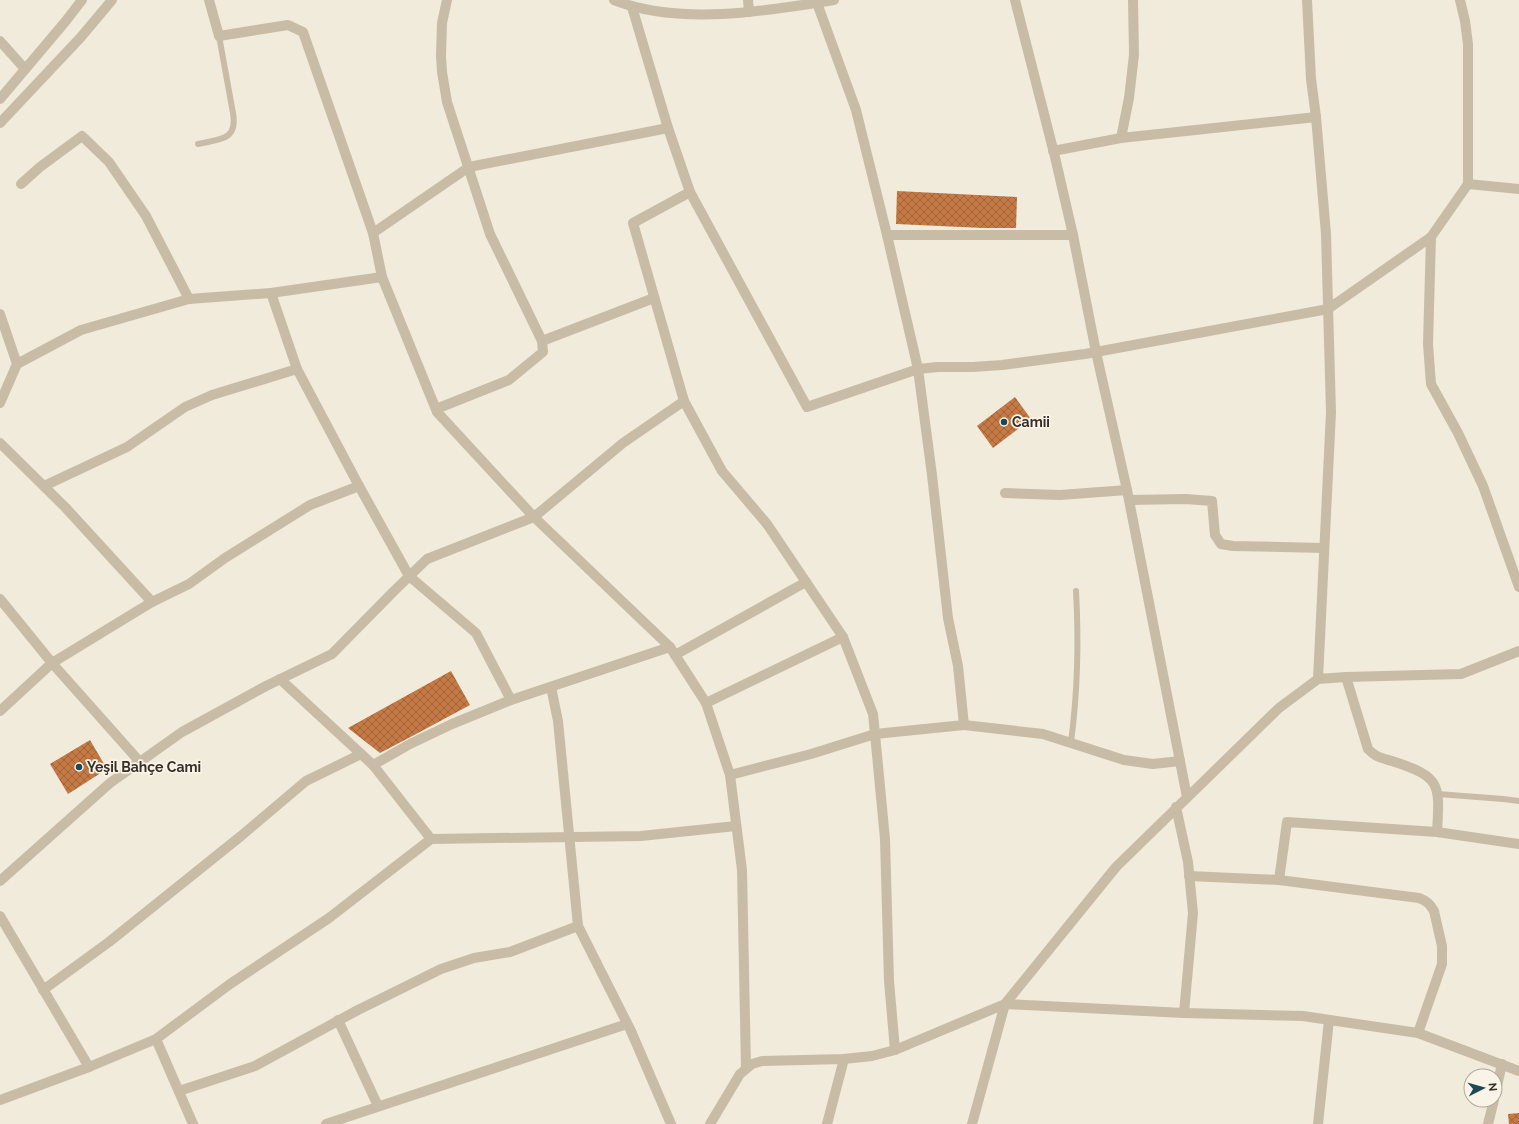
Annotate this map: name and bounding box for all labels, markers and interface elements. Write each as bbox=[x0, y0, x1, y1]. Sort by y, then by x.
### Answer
place label: Camii bbox=[1012, 414, 1050, 430]
marker: Camii bbox=[999, 417, 1009, 427]
place label: Yeşil Bahçe Cami bbox=[87, 759, 201, 775]
marker: Yeşil Bahçe Cami bbox=[74, 762, 84, 772]
north arrow bbox=[1463, 1068, 1503, 1108]
text: N bbox=[1486, 1082, 1499, 1092]

